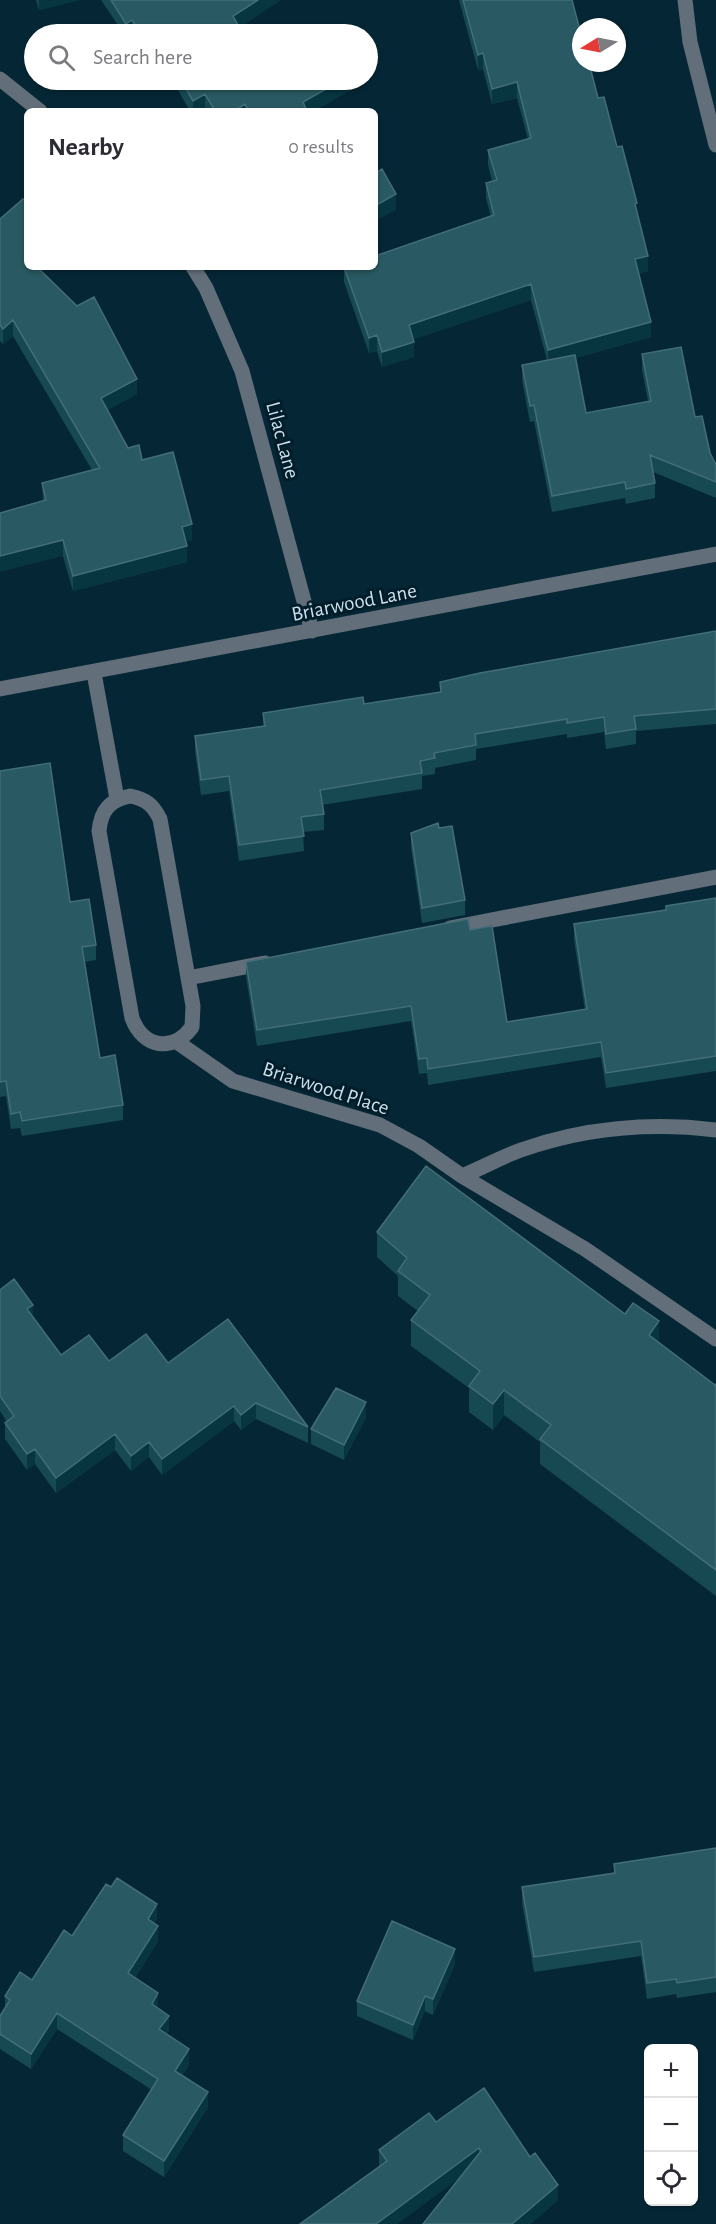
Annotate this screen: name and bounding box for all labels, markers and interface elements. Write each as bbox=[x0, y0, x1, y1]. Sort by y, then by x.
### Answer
north arrow bbox=[572, 18, 626, 72]
search box bbox=[24, 24, 378, 90]
icon: search bbox=[45, 41, 78, 74]
text: Search here bbox=[93, 46, 192, 68]
text: Nearby bbox=[48, 134, 124, 160]
text: 0 results bbox=[288, 137, 354, 157]
street label: Lilac Lane bbox=[262, 399, 303, 481]
street label: Briarwood Lane bbox=[290, 580, 418, 625]
street label: Briarwood Place bbox=[260, 1058, 392, 1119]
map controls bbox=[644, 2044, 698, 2206]
button: + bbox=[644, 2044, 698, 2098]
button: − bbox=[644, 2098, 698, 2152]
button: locate bbox=[644, 2152, 698, 2206]

